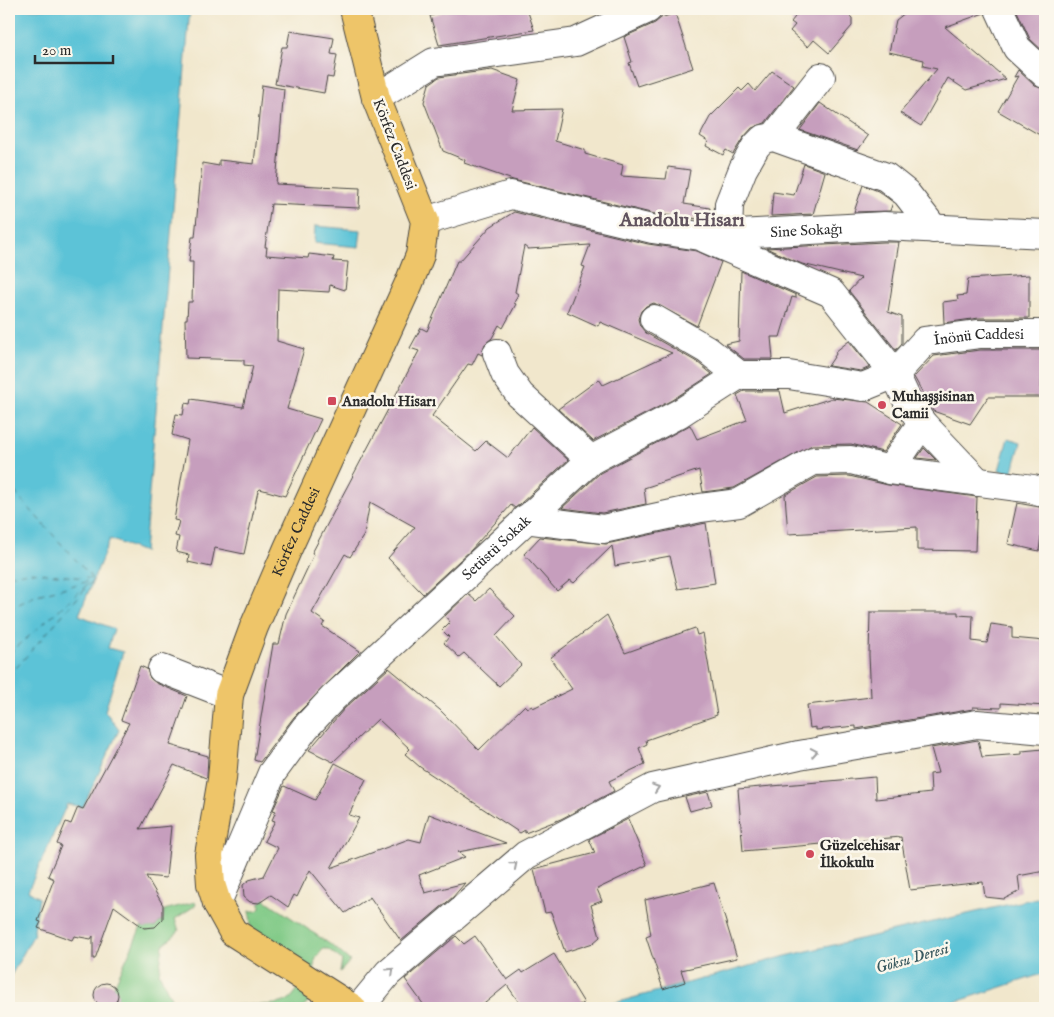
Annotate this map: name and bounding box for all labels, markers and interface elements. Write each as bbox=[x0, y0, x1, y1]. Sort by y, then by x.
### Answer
scale bar bbox=[35, 32, 112, 64]
text: 20 m bbox=[42, 41, 72, 60]
street label: Körfez Caddesi bbox=[368, 96, 421, 192]
district label: Anadolu Hisarı bbox=[618, 208, 745, 233]
street label: Sine Sokağı bbox=[770, 219, 843, 242]
street label: İnönü Caddesi bbox=[932, 325, 1024, 350]
place label: Muhaşşisinan Camii bbox=[892, 387, 975, 423]
place label: Anadolu Hisarı bbox=[341, 392, 436, 411]
marker: Anadolu Hisarı bbox=[326, 395, 338, 407]
marker: Muhaşşisinan Camii bbox=[876, 399, 888, 411]
street label: Körfez Caddesi bbox=[268, 484, 325, 580]
street label: Setüstü Sokak bbox=[458, 511, 536, 584]
one-way arrow bbox=[810, 748, 819, 758]
one-way arrow bbox=[651, 784, 660, 794]
place label: Güzelcehisar İlkokulu bbox=[820, 836, 901, 872]
marker: Güzelcehisar İlkokulu bbox=[804, 848, 816, 860]
one-way arrow bbox=[508, 863, 517, 871]
water label: Göksu Deresi bbox=[874, 939, 953, 979]
one-way arrow bbox=[385, 968, 394, 977]

